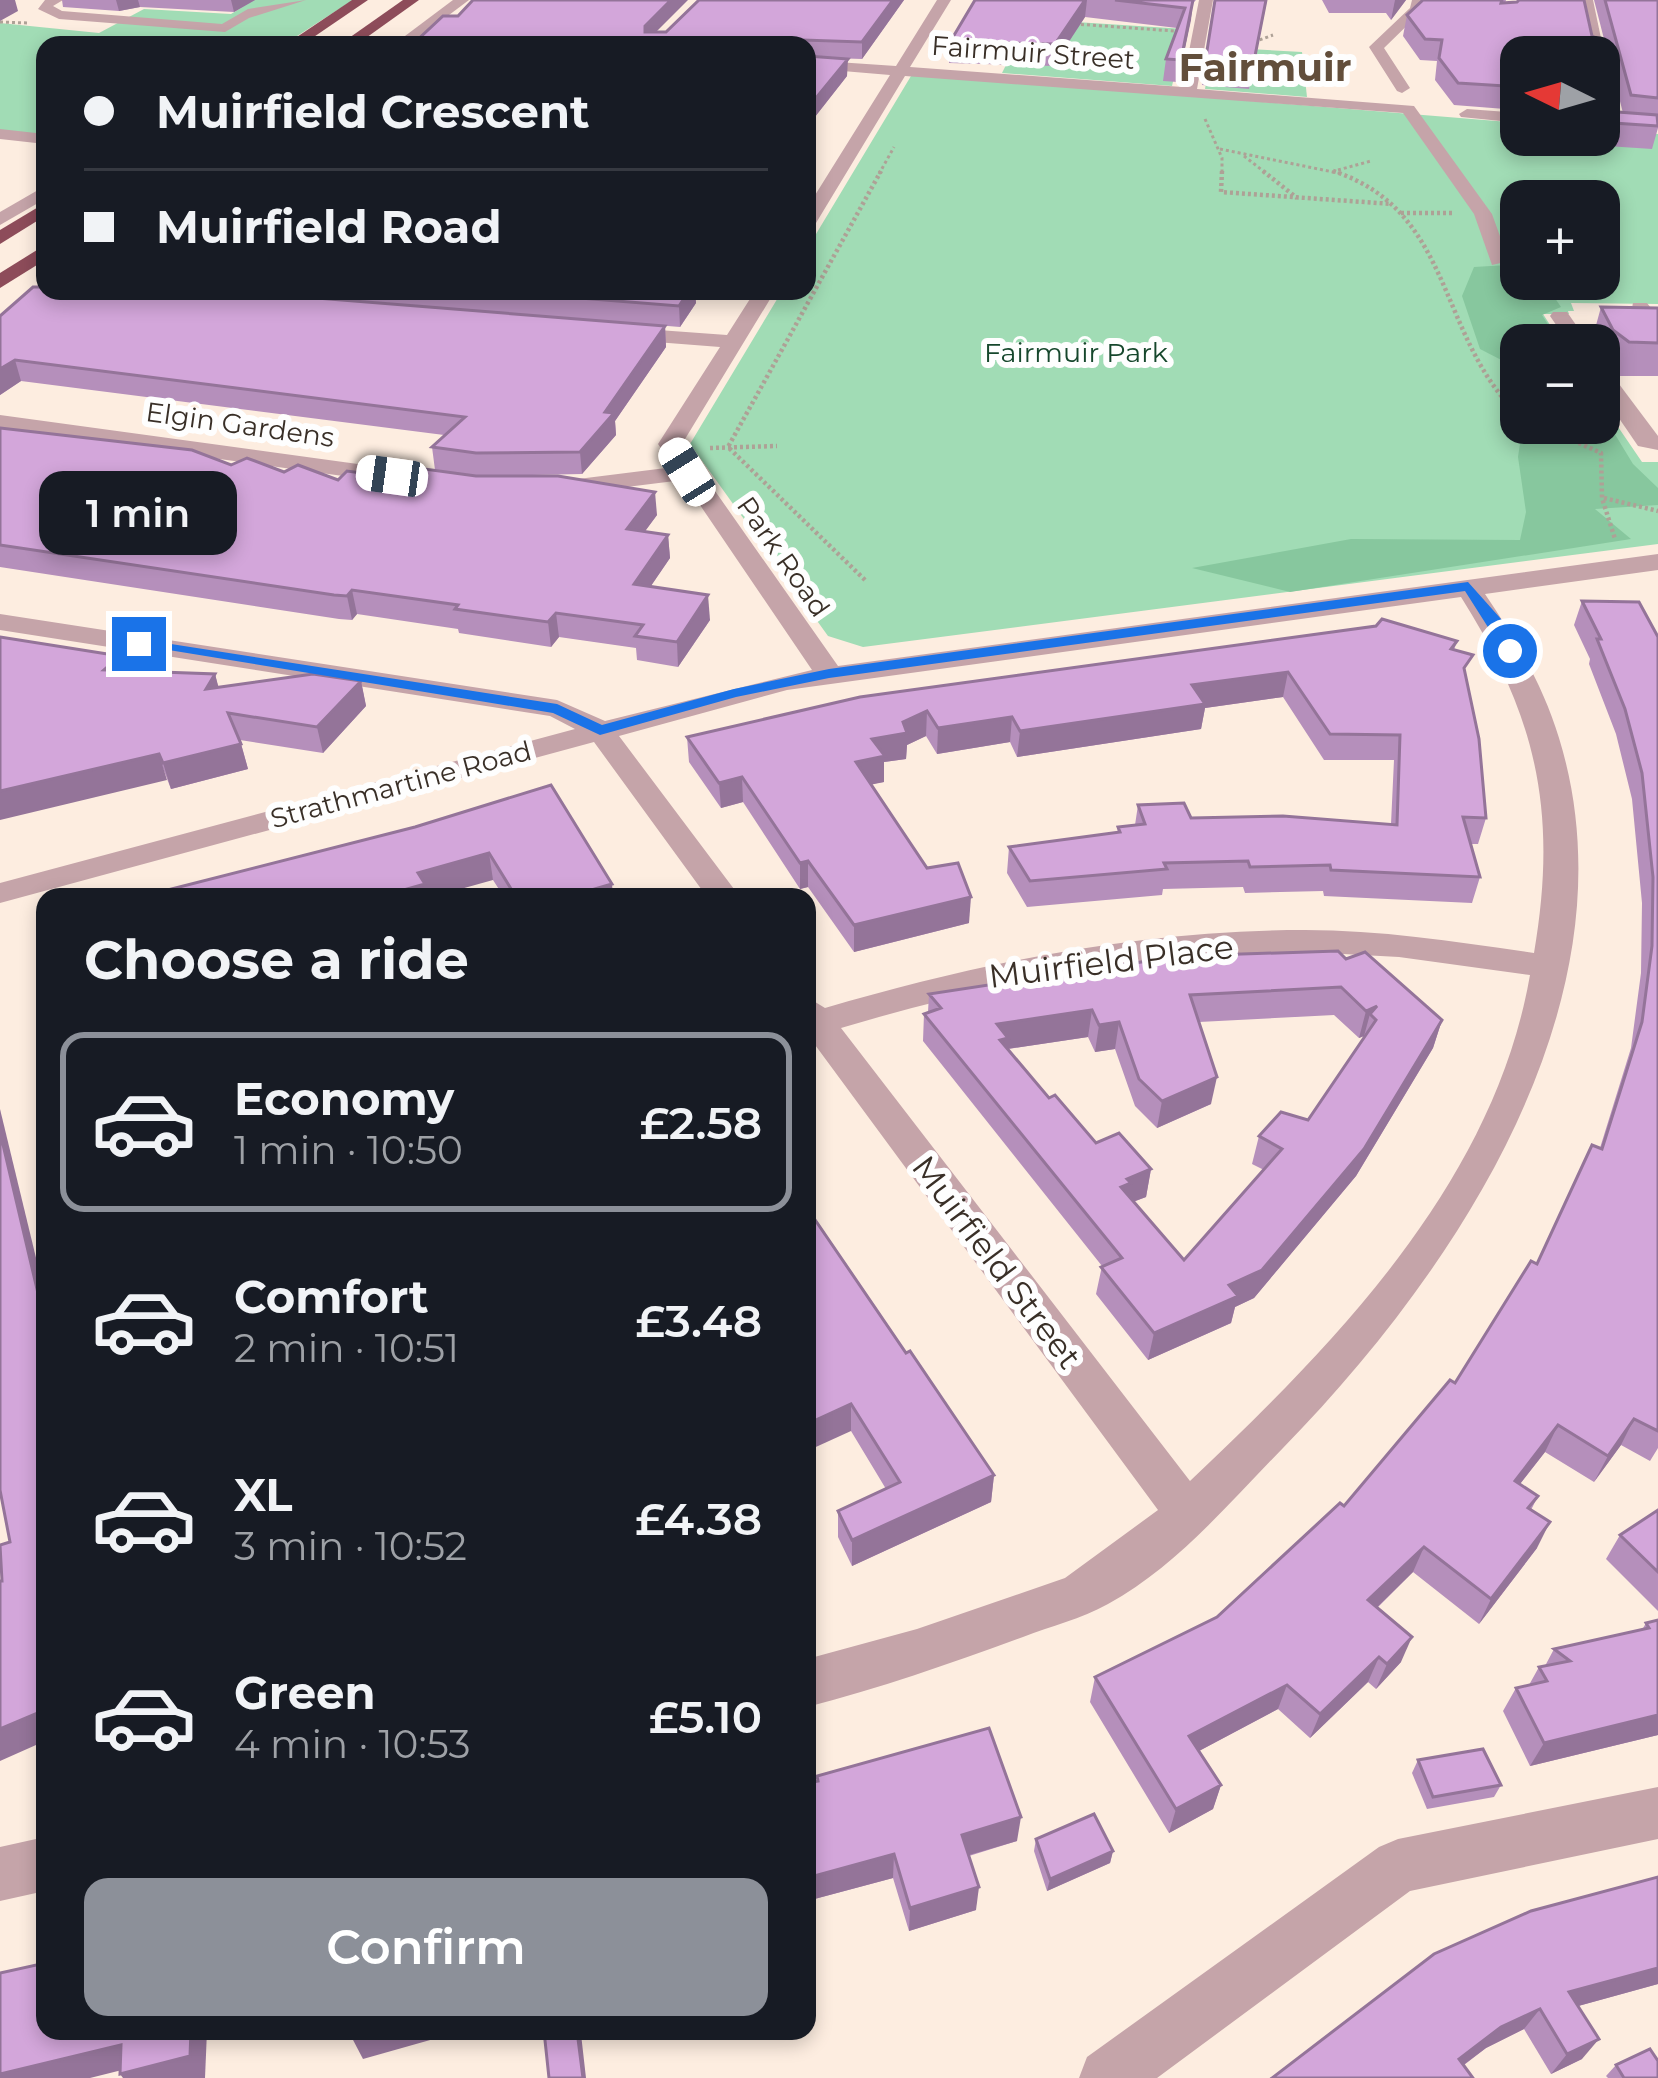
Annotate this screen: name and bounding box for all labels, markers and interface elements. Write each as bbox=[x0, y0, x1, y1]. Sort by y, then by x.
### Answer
street label: Fairmuir Street bbox=[930, 29, 1136, 76]
north arrow bbox=[1500, 36, 1620, 156]
map controls bbox=[1500, 36, 1620, 444]
district label: Fairmuir bbox=[1178, 43, 1352, 91]
text: Muirfield Crescent bbox=[156, 84, 590, 139]
button: + bbox=[1500, 180, 1620, 300]
text: Muirfield Road bbox=[156, 199, 502, 254]
button: − bbox=[1500, 324, 1620, 444]
park label: Fairmuir Park bbox=[984, 336, 1169, 369]
street label: Elgin Gardens bbox=[144, 395, 336, 454]
car bbox=[653, 432, 721, 512]
car bbox=[354, 453, 430, 499]
callout: 1 min bbox=[40, 470, 238, 554]
text: 1 min bbox=[86, 489, 190, 537]
street label: Park Road bbox=[730, 490, 837, 623]
route end bbox=[112, 617, 166, 671]
route start bbox=[1483, 624, 1537, 678]
street label: Strathmartine Road bbox=[267, 734, 535, 835]
street label: Muirfield Place bbox=[986, 926, 1236, 996]
text: Choose a ride bbox=[84, 927, 469, 993]
icon: car bbox=[90, 1068, 198, 1176]
text: Economy bbox=[234, 1071, 454, 1126]
text: £2.58 bbox=[640, 1095, 762, 1150]
text: 1 min · 10:50 bbox=[234, 1126, 463, 1174]
street label: Muirfield Street bbox=[904, 1148, 1090, 1376]
icon: car bbox=[90, 1266, 198, 1374]
text: Comfort bbox=[234, 1269, 429, 1324]
text: £3.48 bbox=[636, 1293, 762, 1348]
text: 2 min · 10:51 bbox=[234, 1324, 459, 1372]
icon: car bbox=[90, 1464, 198, 1572]
text: XL bbox=[234, 1467, 292, 1522]
text: £4.38 bbox=[635, 1491, 762, 1546]
text: 3 min · 10:52 bbox=[234, 1522, 467, 1570]
icon: car bbox=[90, 1662, 198, 1770]
text: Green bbox=[234, 1665, 376, 1720]
text: £5.10 bbox=[649, 1689, 762, 1744]
text: 4 min · 10:53 bbox=[234, 1720, 471, 1768]
button: Confirm bbox=[84, 1878, 768, 2016]

